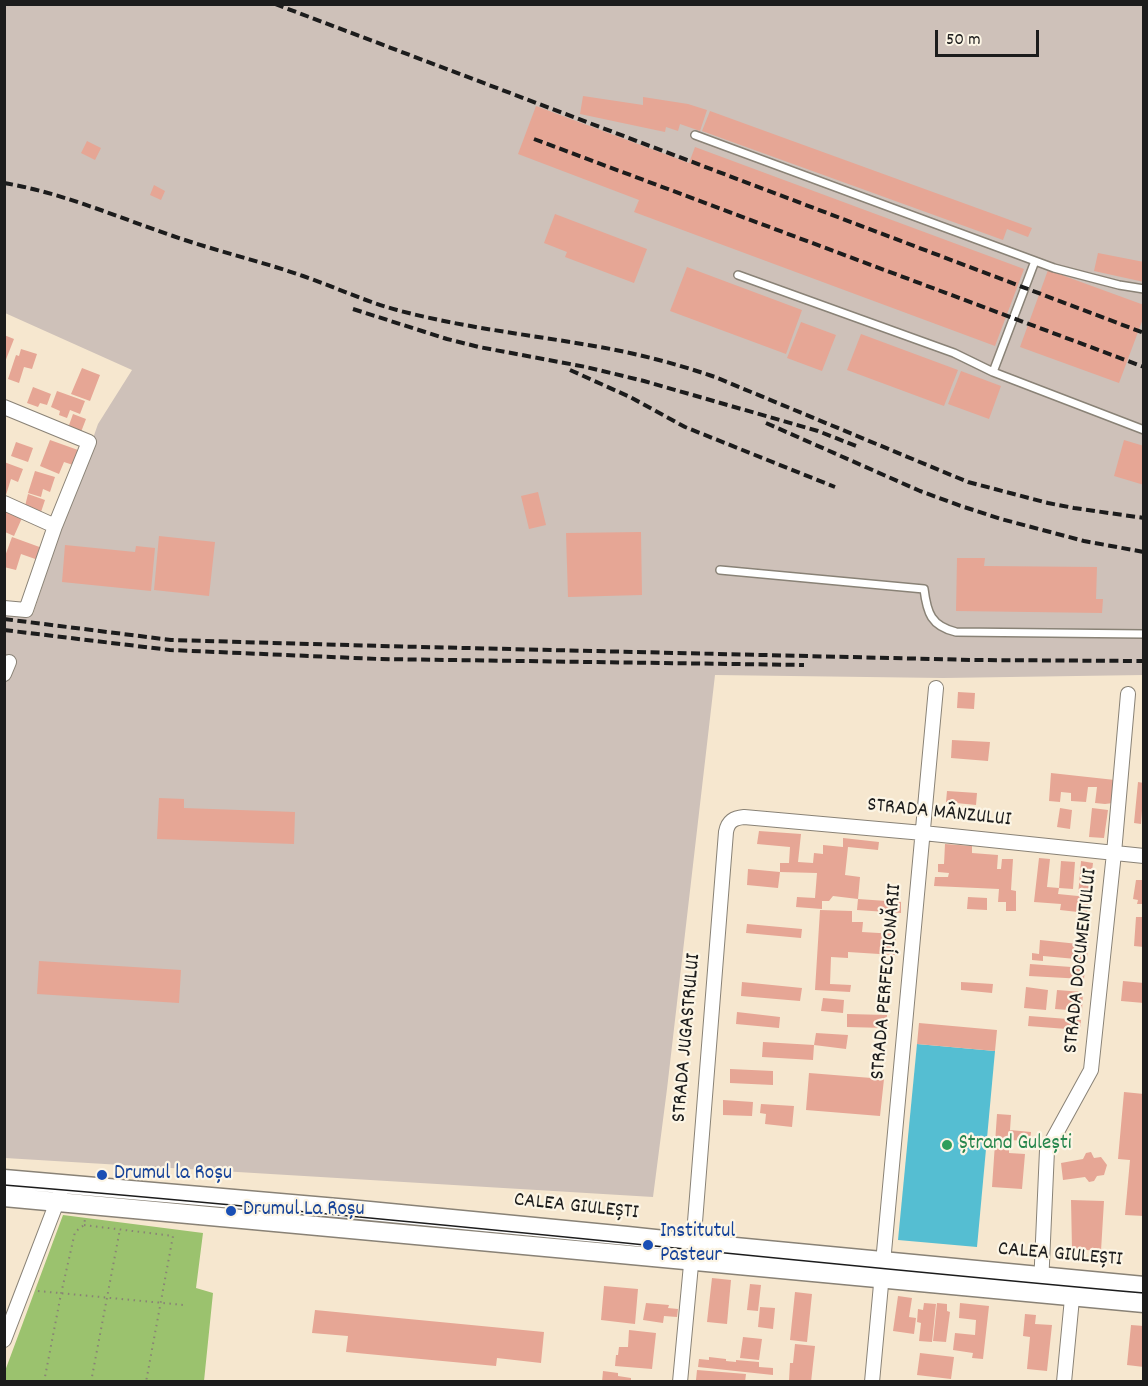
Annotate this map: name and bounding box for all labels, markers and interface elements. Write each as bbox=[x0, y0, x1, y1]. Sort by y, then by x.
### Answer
scale bar bbox=[938, 18, 1042, 56]
text: 50 m bbox=[946, 28, 981, 53]
street label: STRADA MÂNZULUI bbox=[866, 794, 1012, 834]
street label: STRADA DOCUMENTULUI bbox=[1060, 867, 1104, 1055]
street label: STRADA PERFECȚIONĂRII bbox=[867, 883, 909, 1081]
street label: STRADA JUGASTRULUI bbox=[668, 952, 708, 1124]
place label: Ștrand Gulești bbox=[959, 1132, 1072, 1158]
marker: Ștrand Gulești bbox=[940, 1138, 954, 1152]
place label: Drumul la Roșu bbox=[114, 1162, 232, 1188]
marker: Drumul la Roșu bbox=[95, 1168, 109, 1182]
street label: CALEA GIULEȘTI bbox=[512, 1189, 640, 1227]
place label: Drumul La Roșu bbox=[243, 1198, 365, 1224]
marker: Drumul La Roșu bbox=[224, 1204, 238, 1218]
place label: Institutul Pasteur bbox=[660, 1220, 735, 1270]
marker: Institutul Pasteur bbox=[641, 1238, 655, 1252]
street label: CALEA GIULEȘTI bbox=[997, 1238, 1123, 1274]

